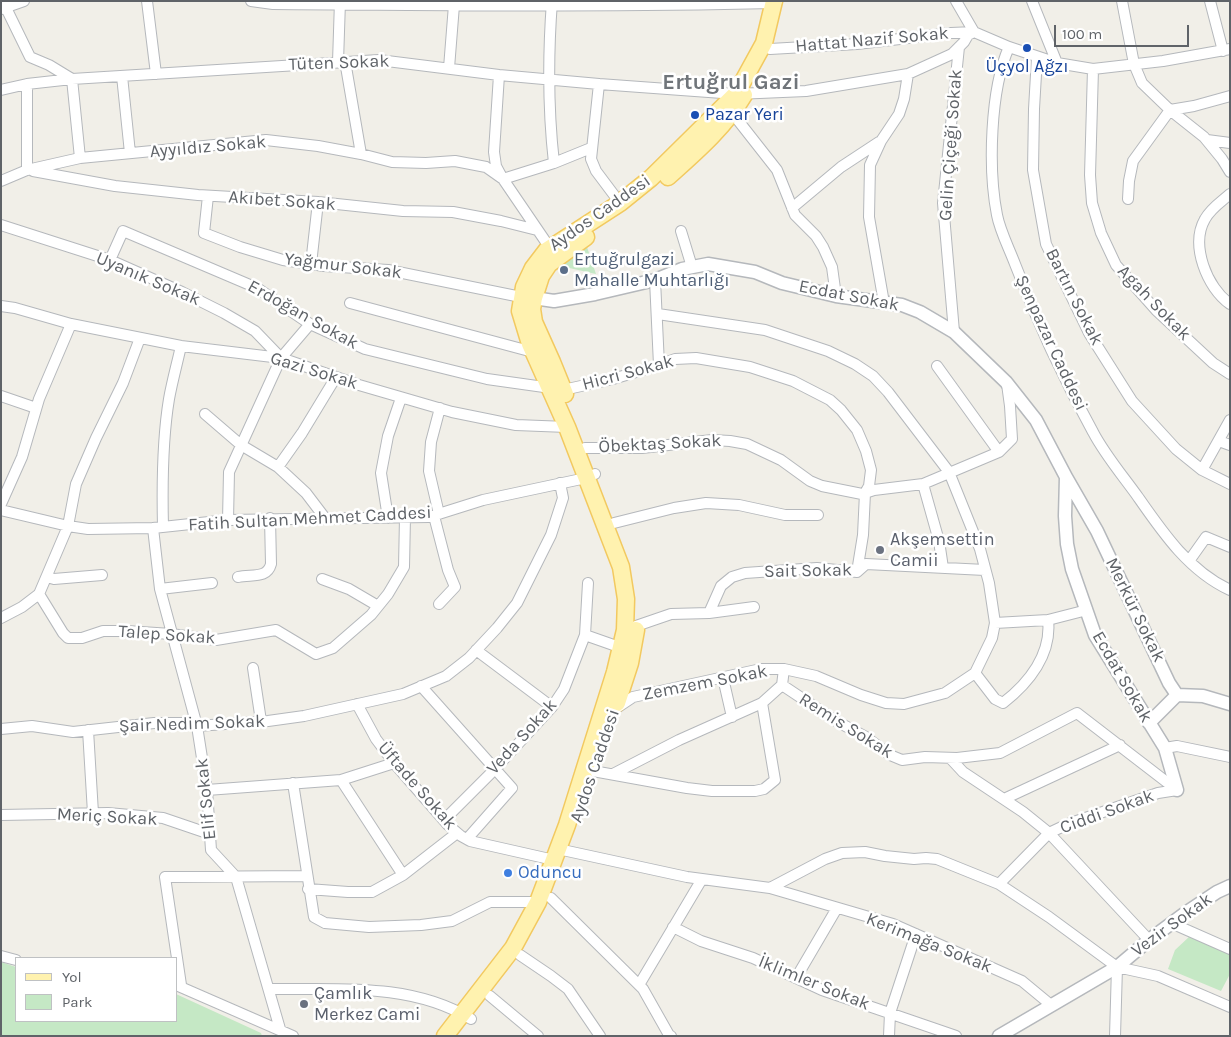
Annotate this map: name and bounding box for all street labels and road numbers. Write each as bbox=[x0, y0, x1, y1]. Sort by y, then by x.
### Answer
street label: Hattat Nazif Sokak bbox=[794, 23, 950, 57]
street label: Tüten Sokak bbox=[288, 50, 390, 76]
street label: Gelin Çiçeği Sokak bbox=[935, 68, 967, 222]
street label: Ayyıldız Sokak bbox=[149, 131, 267, 163]
street label: Aydos Caddesi bbox=[545, 170, 655, 256]
street label: Akıbet Sokak bbox=[228, 186, 336, 216]
street label: Bartın Sokak bbox=[1040, 245, 1108, 349]
street label: Uyanık Sokak bbox=[92, 247, 204, 311]
street label: Yağmur Sokak bbox=[283, 248, 403, 284]
street label: Agah Sokak bbox=[1113, 261, 1195, 345]
street label: Şenpazar Caddesi bbox=[1010, 272, 1092, 414]
street label: Erdoğan Sokak bbox=[244, 276, 362, 354]
street label: Ecdat Sokak bbox=[797, 276, 901, 316]
street label: Gazi Sokak bbox=[268, 347, 360, 395]
street label: Hicri Sokak bbox=[580, 350, 676, 396]
street label: Öbektaş Sokak bbox=[598, 430, 722, 458]
street label: Fatih Sultan Mehmet Caddesi bbox=[188, 502, 432, 536]
street label: Merkür Sokak bbox=[1100, 554, 1170, 666]
street label: Sait Sokak bbox=[764, 559, 852, 583]
street label: Talep Sokak bbox=[118, 621, 216, 649]
street label: Ecdat Sokak bbox=[1087, 627, 1157, 727]
street label: Zemzem Sokak bbox=[641, 660, 769, 706]
street label: Remis Sokak bbox=[795, 688, 897, 764]
street label: Veda Sokak bbox=[482, 695, 562, 779]
street label: Aydos Caddesi bbox=[565, 706, 625, 826]
street label: Şair Nedim Sokak bbox=[118, 711, 266, 737]
street label: Üftade Sokak bbox=[373, 738, 461, 834]
street label: Elif Sokak bbox=[191, 757, 221, 841]
street label: Ciddi Sokak bbox=[1057, 785, 1157, 839]
street label: Meriç Sokak bbox=[56, 804, 158, 830]
street label: Vezir Sokak bbox=[1127, 889, 1217, 961]
street label: Kerimağa Sokak bbox=[863, 908, 995, 978]
street label: İklimler Sokak bbox=[755, 951, 873, 1015]

